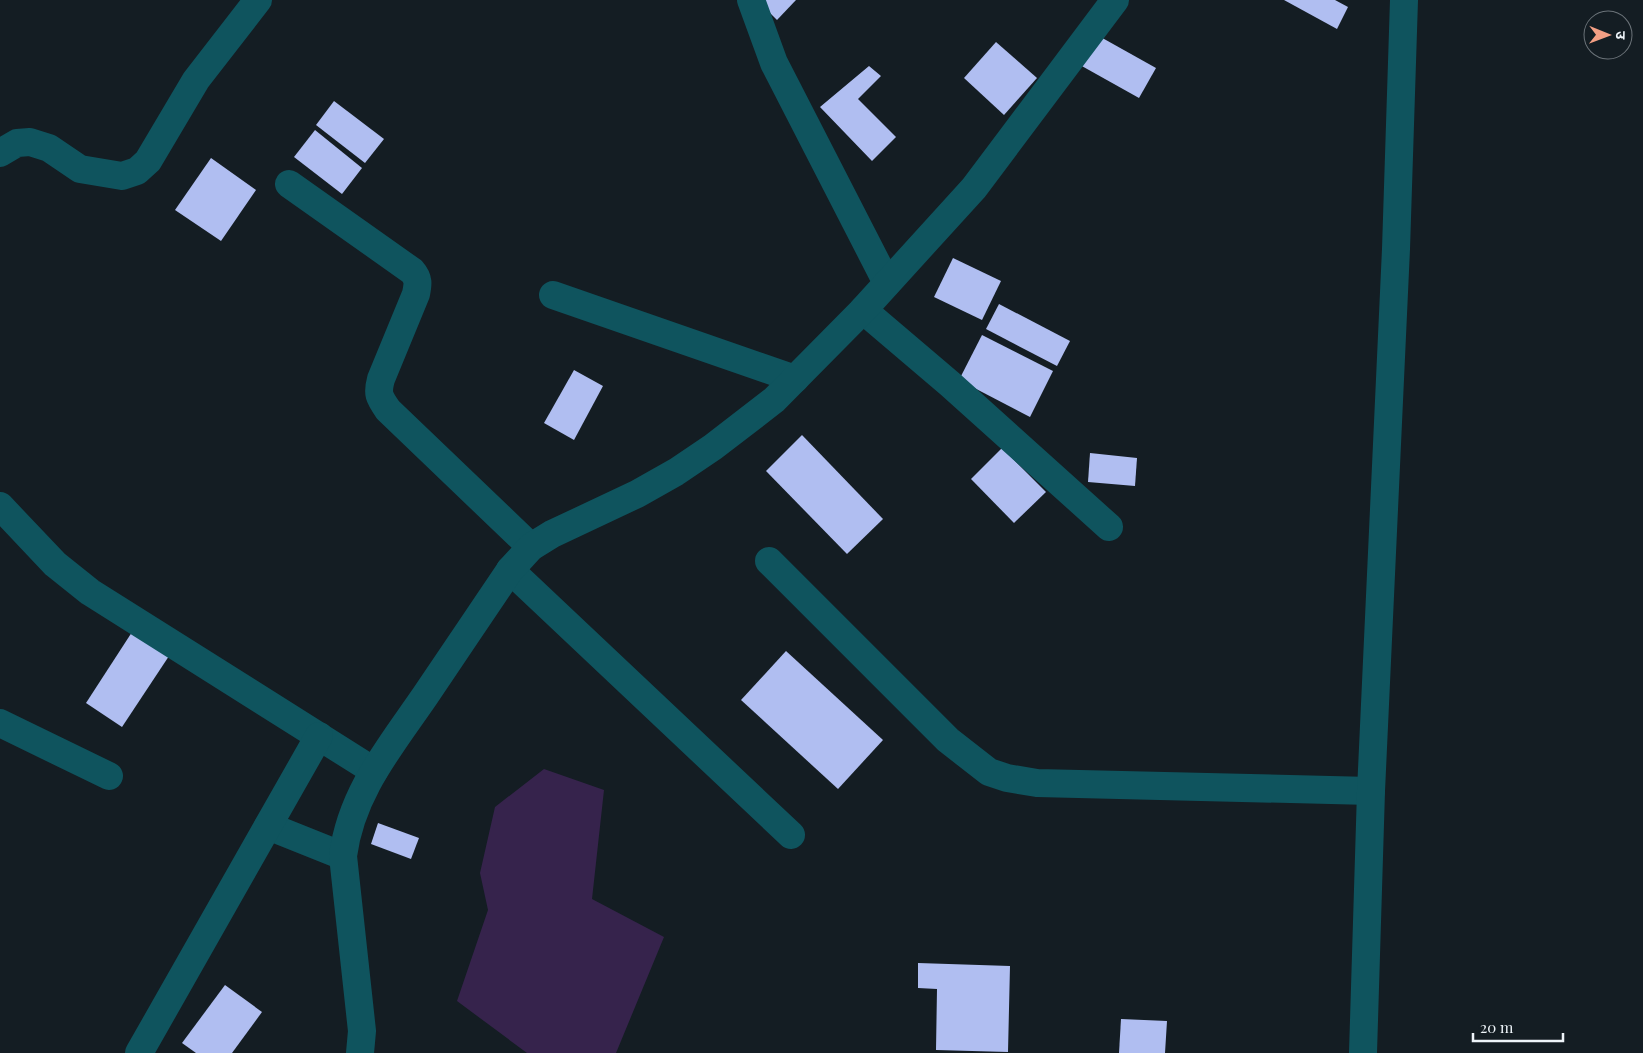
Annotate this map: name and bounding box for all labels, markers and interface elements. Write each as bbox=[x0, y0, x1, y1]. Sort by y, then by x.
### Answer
north arrow bbox=[1583, 10, 1633, 60]
text: उ bbox=[1612, 31, 1631, 40]
scale bar bbox=[1473, 1010, 1563, 1042]
text: 20 m bbox=[1480, 1017, 1514, 1037]

